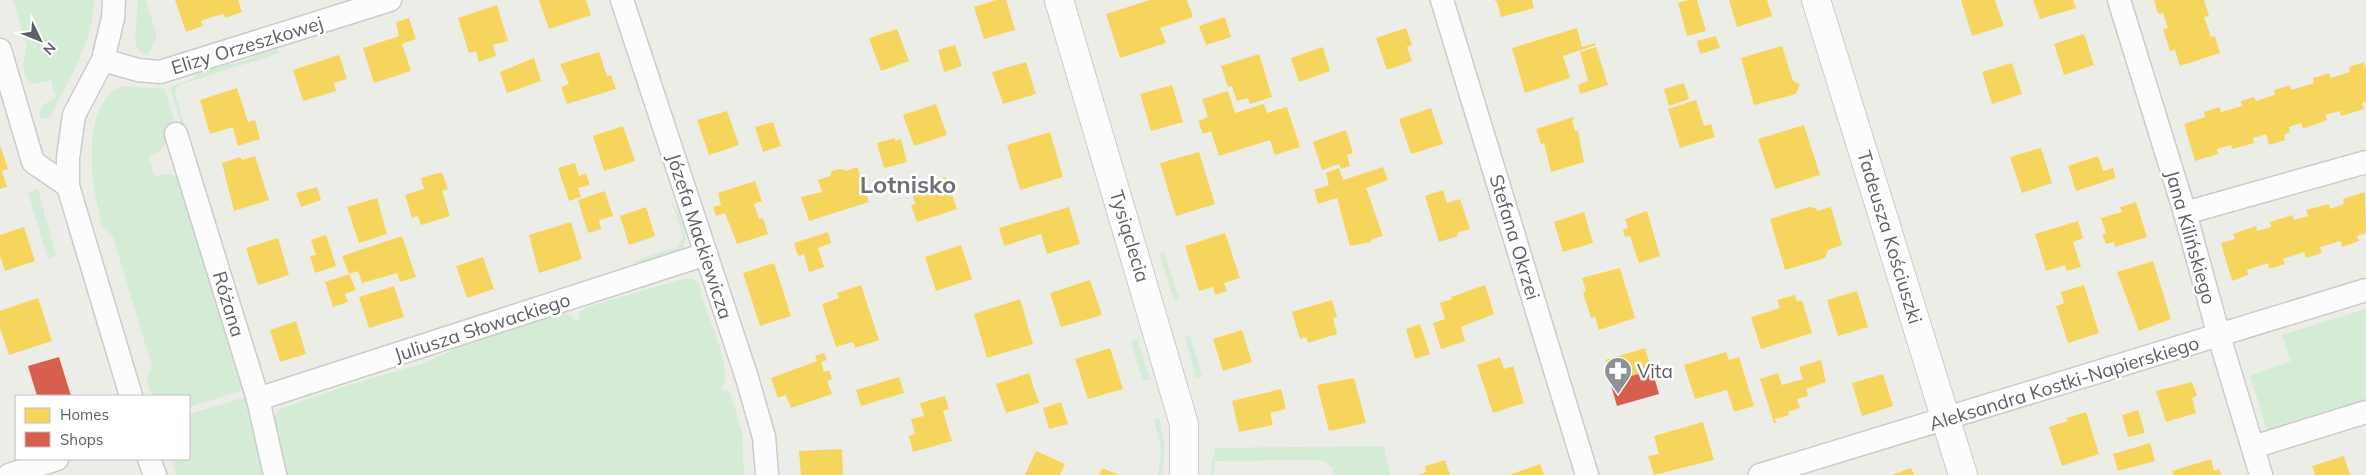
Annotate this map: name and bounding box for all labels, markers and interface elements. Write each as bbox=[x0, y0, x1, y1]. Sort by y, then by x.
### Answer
street label: Elizy Orzeszkowej bbox=[168, 11, 326, 79]
north arrow bbox=[15, 15, 65, 65]
text: N bbox=[39, 39, 60, 59]
street label: Tadeusza Kościuszki bbox=[1852, 147, 1928, 327]
street label: Józefa Mackiewicza bbox=[662, 150, 738, 322]
street label: Jana Kilińskiego bbox=[2160, 167, 2222, 307]
district label: Lotnisko bbox=[860, 169, 956, 199]
street label: Stefana Okrzei bbox=[1485, 171, 1545, 303]
street label: Tysiąclecia bbox=[1105, 187, 1155, 285]
street label: Różana bbox=[208, 268, 250, 340]
street label: Juliusza Słowackiego bbox=[391, 287, 573, 367]
street label: Aleksandra Kostki-Napierskiego bbox=[1926, 330, 2202, 436]
pharmacy icon: Vita bbox=[1603, 356, 1633, 395]
place label: Vita bbox=[1637, 359, 1673, 383]
legend bbox=[15, 395, 190, 460]
text: Homes bbox=[60, 405, 109, 424]
text: Shops bbox=[60, 430, 103, 449]

